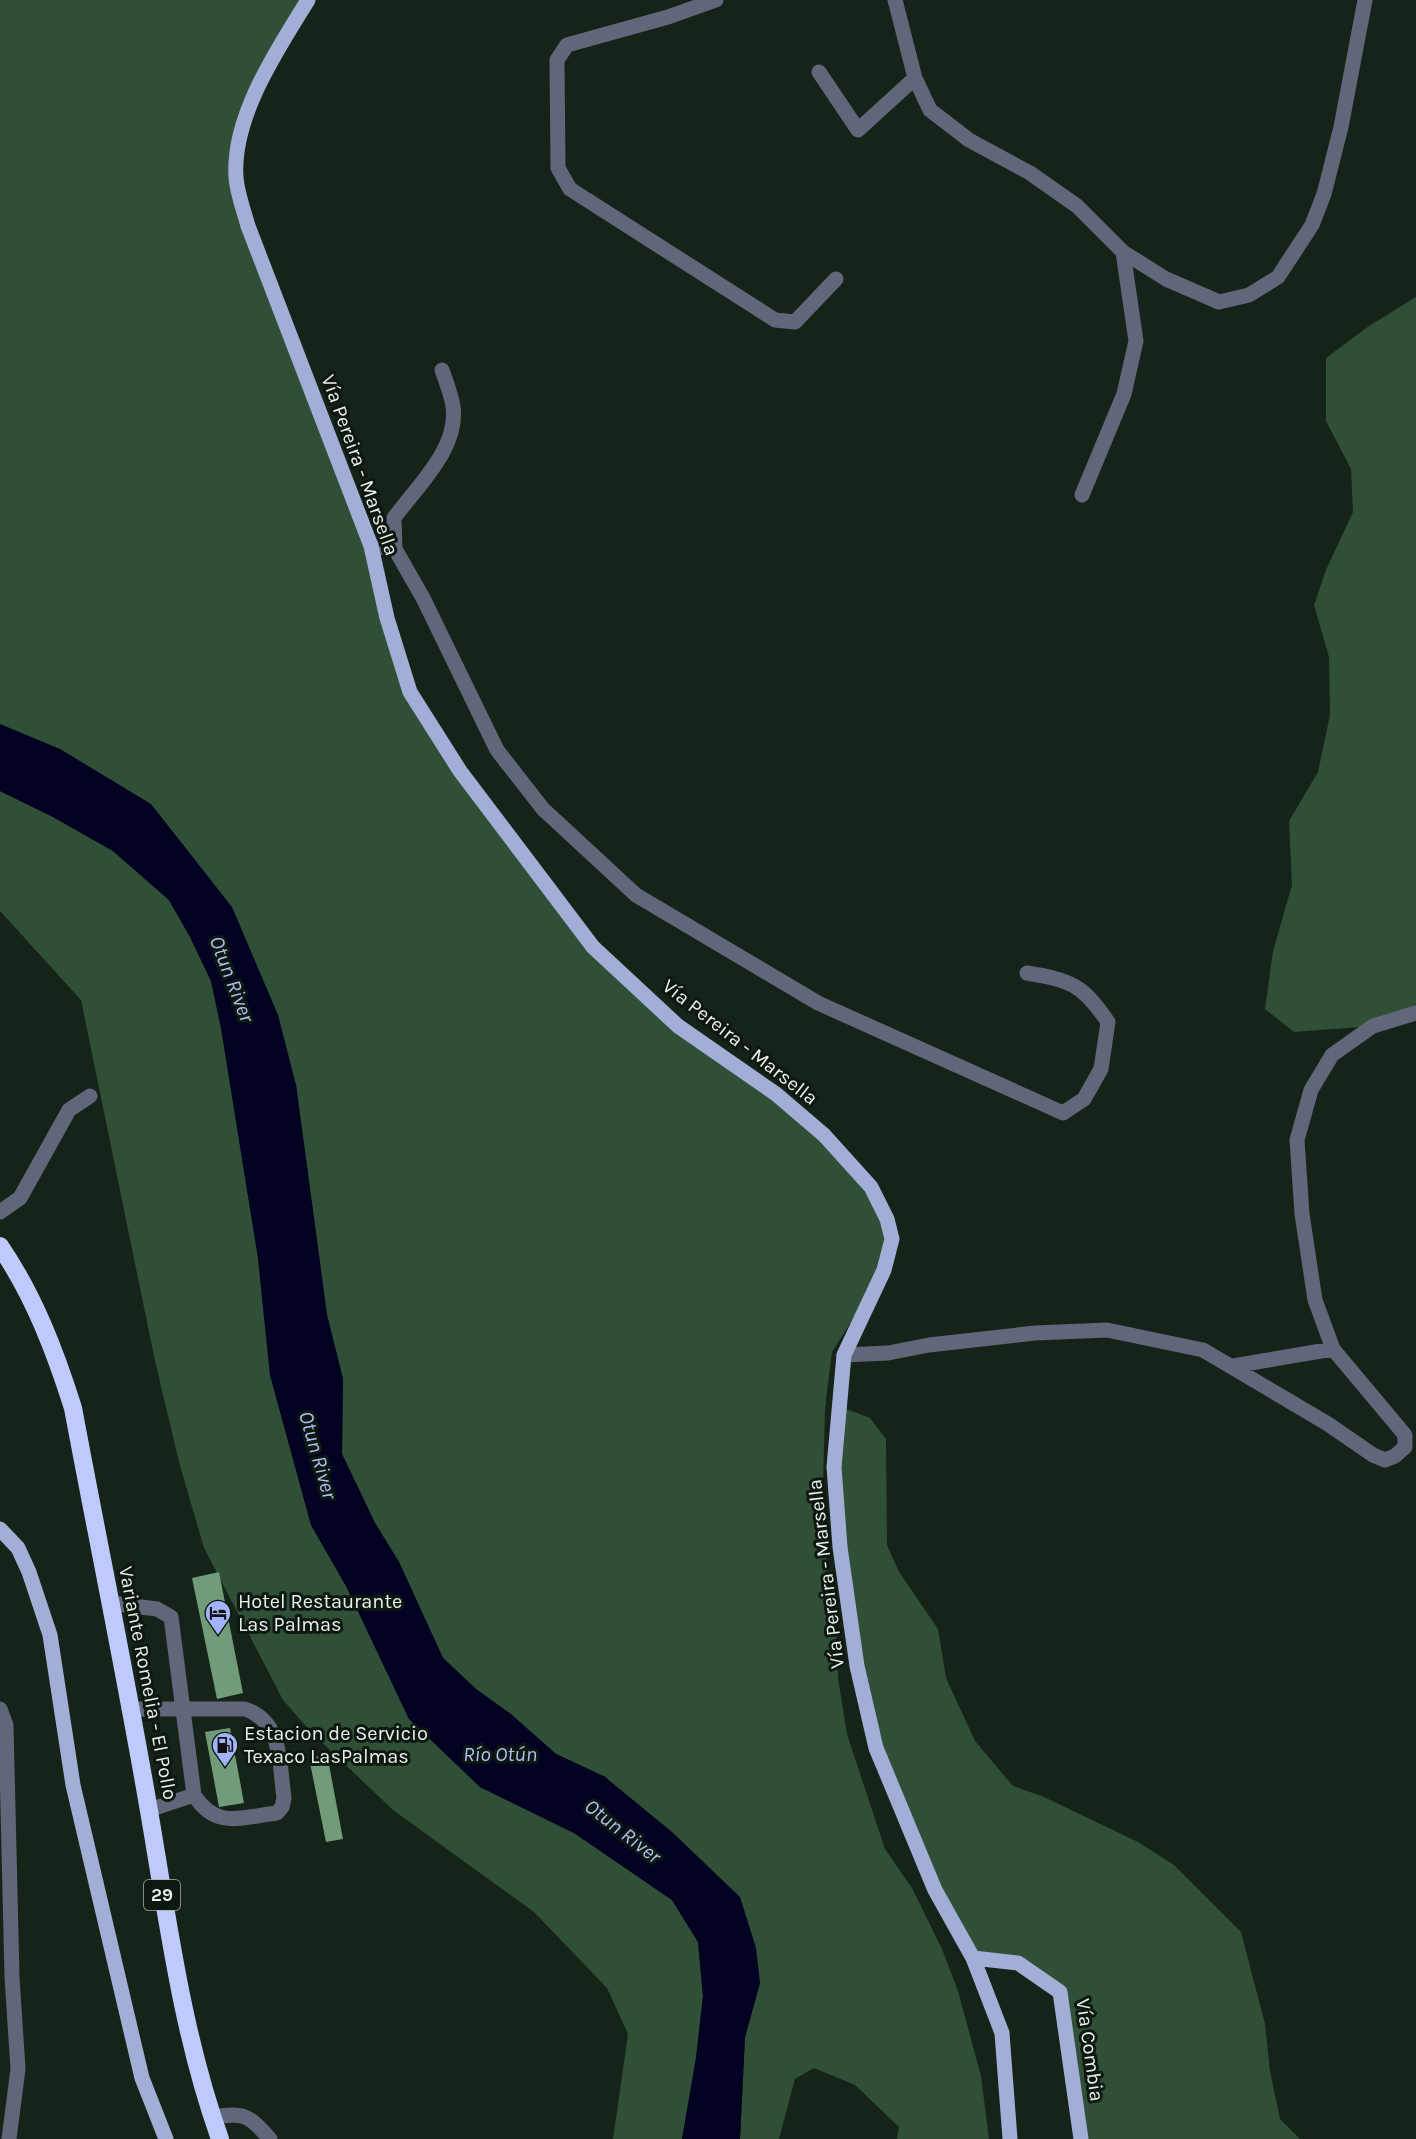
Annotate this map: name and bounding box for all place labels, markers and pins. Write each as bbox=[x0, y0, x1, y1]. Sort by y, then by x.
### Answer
place label: Hotel Restaurante Las Palmas bbox=[238, 1590, 402, 1636]
hotel icon: Hotel Restaurante Las Palmas bbox=[203, 1598, 233, 1636]
place label: Estacion de Servicio Texaco LasPalmas bbox=[244, 1722, 428, 1768]
fuel station icon: Estacion de Servicio Texaco LasPalmas bbox=[210, 1730, 240, 1768]

